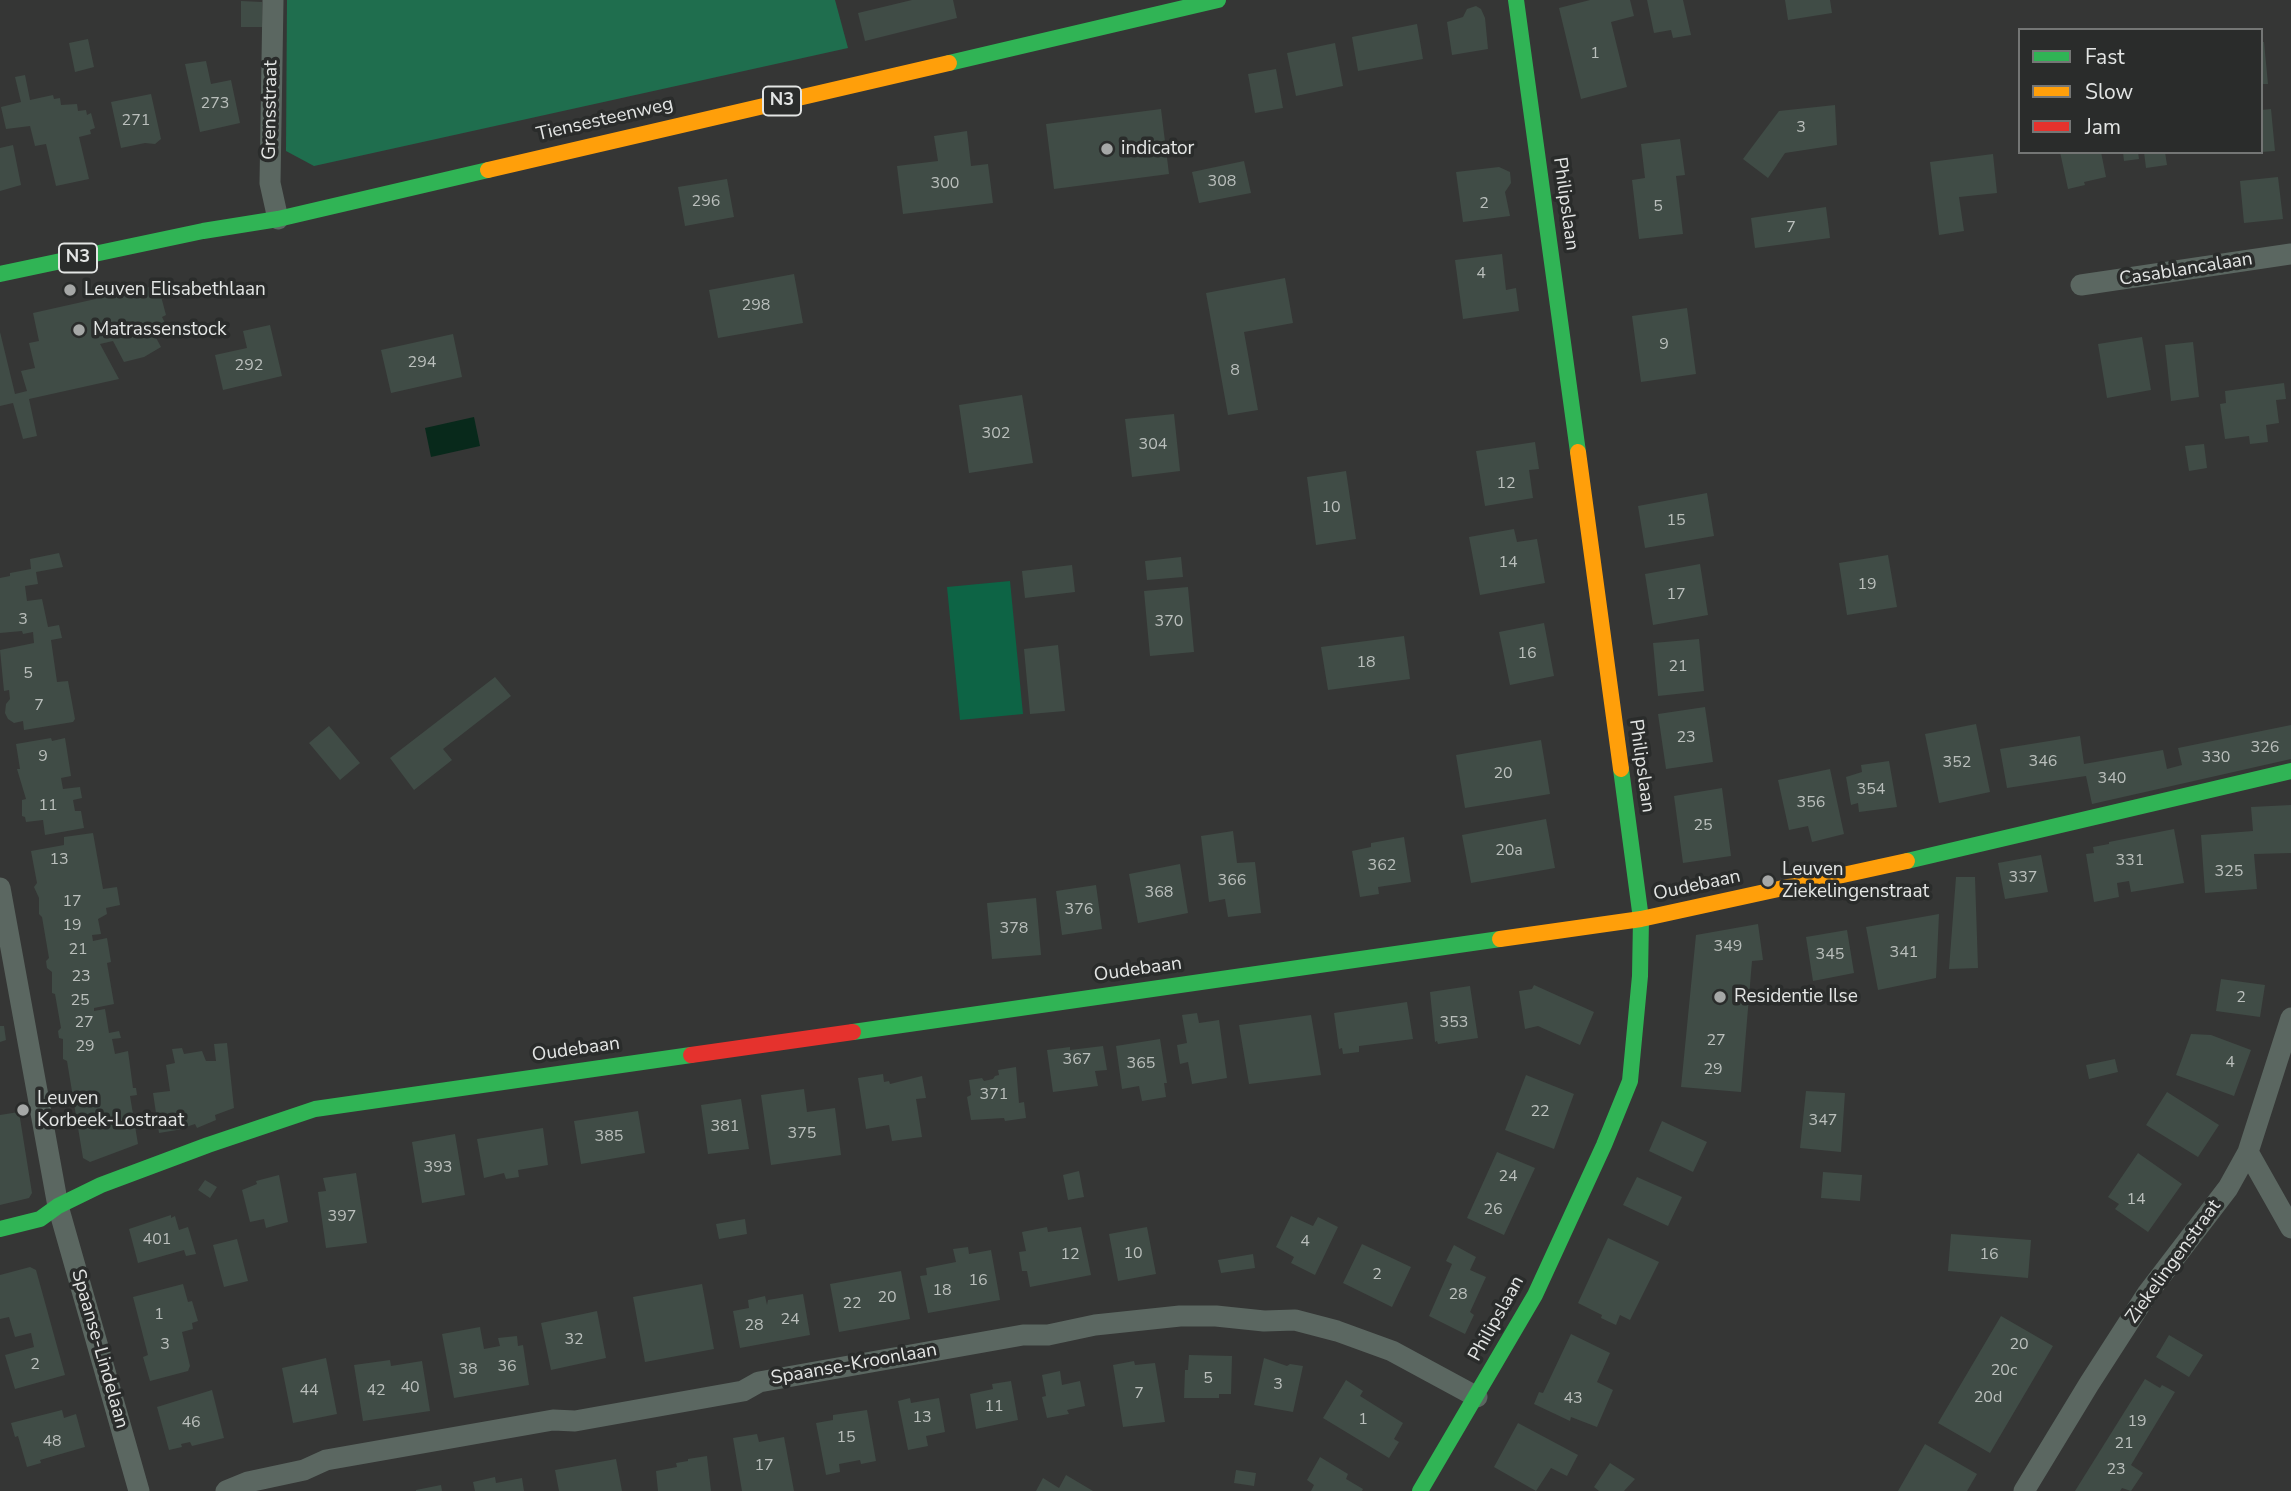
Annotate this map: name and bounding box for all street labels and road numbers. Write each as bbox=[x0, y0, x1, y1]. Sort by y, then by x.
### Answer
street label: Grensstraat bbox=[259, 60, 283, 160]
road number: N3 bbox=[763, 86, 801, 116]
street label: Tiensesteenweg bbox=[534, 93, 676, 147]
street label: Philipslaan bbox=[1547, 156, 1583, 252]
road number: N3 bbox=[59, 244, 97, 272]
street label: Casablancalaan bbox=[2118, 248, 2254, 292]
street label: Philipslaan bbox=[1623, 718, 1659, 814]
street label: Oudebaan bbox=[1651, 866, 1743, 906]
street label: Oudebaan bbox=[1093, 953, 1183, 987]
street label: Oudebaan bbox=[531, 1033, 621, 1067]
street label: Ziekelingenstraat bbox=[2122, 1196, 2226, 1328]
street label: Spaanse-Lindelaan bbox=[65, 1267, 133, 1431]
street label: Philipslaan bbox=[1464, 1272, 1530, 1366]
street label: Spaanse-Kroonlaan bbox=[769, 1339, 939, 1391]

